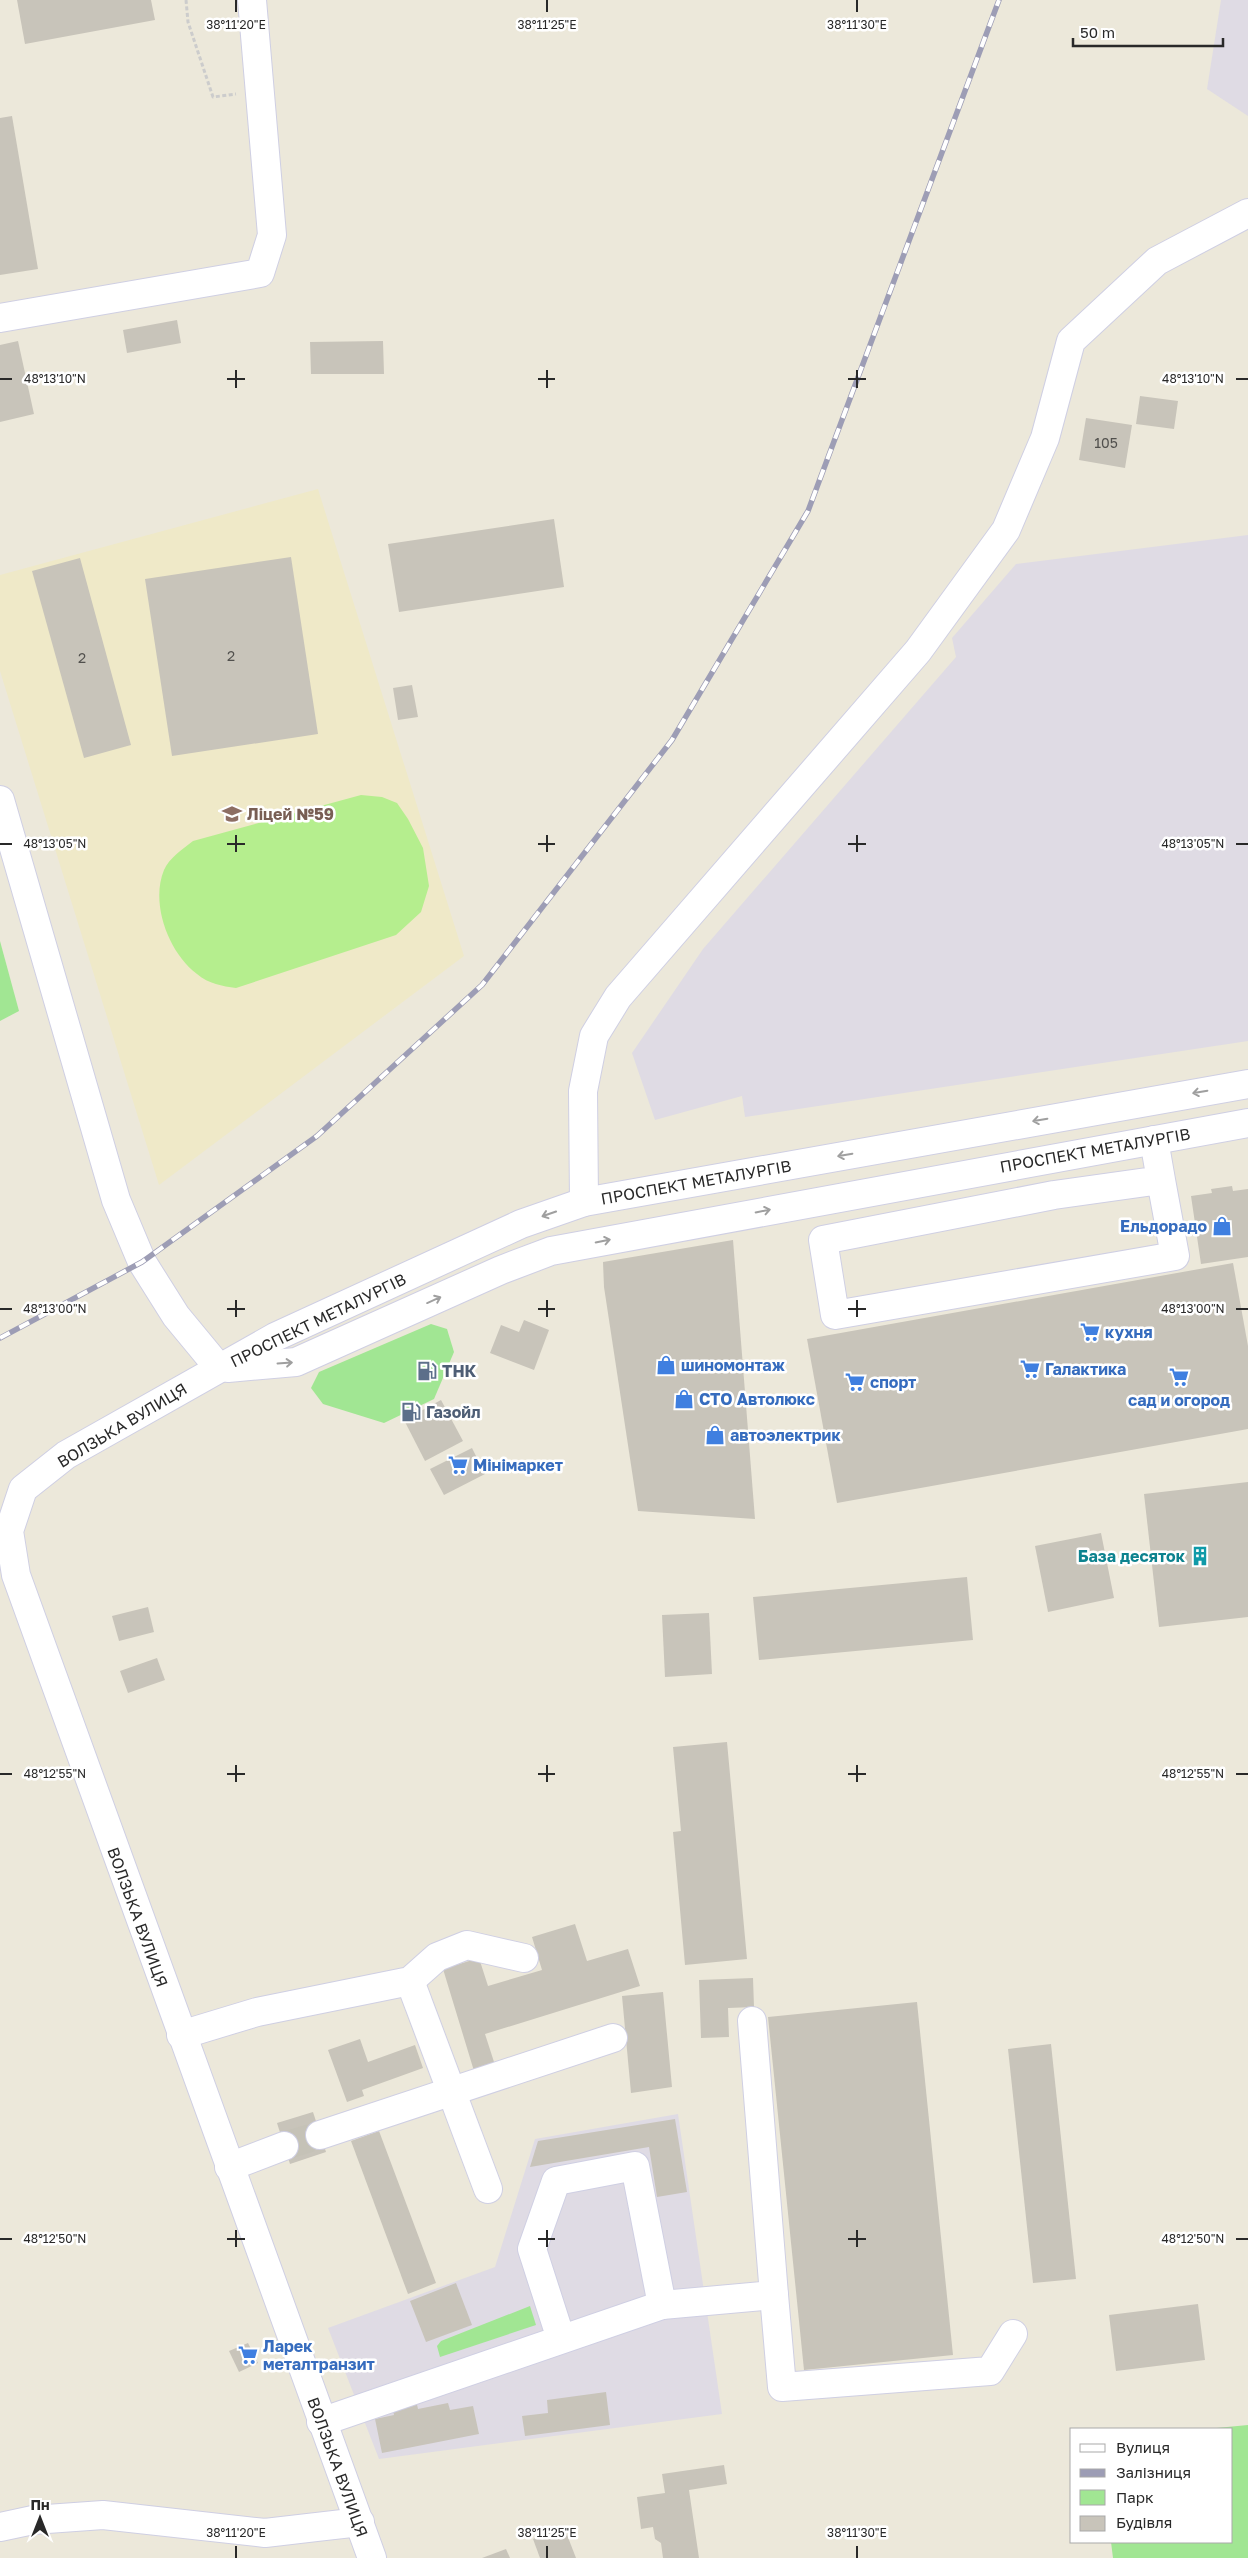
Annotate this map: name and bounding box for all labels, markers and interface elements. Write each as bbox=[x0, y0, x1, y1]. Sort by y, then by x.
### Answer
scale bar bbox=[1073, 15, 1223, 47]
text: 38°11'20"E bbox=[206, 17, 266, 32]
text: 38°11'25"E bbox=[517, 17, 577, 32]
text: 38°11'30"E bbox=[827, 17, 887, 32]
text: 50 m bbox=[1080, 23, 1115, 41]
text: 48°13'10"N bbox=[24, 371, 86, 386]
text: 48°13'10"N bbox=[1162, 371, 1224, 386]
house number: 105 bbox=[1094, 434, 1118, 451]
house number: 2 bbox=[227, 647, 235, 664]
house number: 2 bbox=[78, 649, 86, 666]
school or university icon: Ліцей №59 bbox=[221, 803, 243, 825]
place label: Ліцей №59 bbox=[247, 804, 334, 824]
text: 48°13'05"N bbox=[23, 836, 87, 851]
text: 48°13'05"N bbox=[1161, 836, 1225, 851]
one-way arrow bbox=[1192, 1088, 1208, 1098]
one-way arrow bbox=[1032, 1116, 1048, 1126]
street label: ПРОСПЕКТ МЕТАЛУРГІВ bbox=[998, 1123, 1192, 1177]
one-way arrow bbox=[838, 1150, 854, 1160]
street label: ПРОСПЕКТ МЕТАЛУРГІВ bbox=[599, 1155, 793, 1209]
one-way arrow bbox=[754, 1206, 770, 1216]
one-way arrow bbox=[542, 1210, 557, 1219]
shop icon: Ельдорадо bbox=[1211, 1215, 1233, 1237]
place label: Ельдорадо bbox=[1120, 1216, 1207, 1236]
one-way arrow bbox=[594, 1236, 610, 1246]
street label: ПРОСПЕКТ МЕТАЛУРГІВ bbox=[227, 1269, 409, 1371]
one-way arrow bbox=[426, 1295, 441, 1305]
text: 48°13'00"N bbox=[23, 1301, 87, 1316]
text: 48°13'00"N bbox=[1161, 1301, 1225, 1316]
supermarket icon: кухня bbox=[1079, 1321, 1101, 1343]
place label: кухня bbox=[1105, 1322, 1153, 1342]
shop icon: шиномонтаж bbox=[655, 1354, 677, 1376]
place label: шиномонтаж bbox=[681, 1355, 785, 1375]
supermarket icon: Галактика bbox=[1019, 1358, 1041, 1380]
one-way arrow bbox=[276, 1359, 292, 1368]
place label: Галактика bbox=[1045, 1359, 1126, 1379]
fuel station icon: ТНК bbox=[416, 1360, 438, 1382]
place label: ТНК bbox=[442, 1361, 477, 1381]
supermarket icon: сад и огород bbox=[1168, 1366, 1190, 1388]
supermarket icon: спорт bbox=[844, 1371, 866, 1393]
place label: спорт bbox=[870, 1372, 916, 1392]
street label: ВОЛЗЬКА ВУЛИЦЯ bbox=[54, 1378, 190, 1472]
shop icon: СТО Автолюкс bbox=[673, 1388, 695, 1410]
place label: СТО Автолюкс bbox=[699, 1389, 815, 1409]
place label: сад и огород bbox=[1128, 1390, 1230, 1410]
fuel station icon: Газойл bbox=[400, 1401, 422, 1423]
place label: Газойл bbox=[426, 1402, 481, 1422]
shop icon: автоэлектрик bbox=[704, 1424, 726, 1446]
place label: автоэлектрик bbox=[730, 1425, 841, 1445]
supermarket icon: Мінімаркет bbox=[447, 1454, 469, 1476]
place label: Мінімаркет bbox=[473, 1455, 563, 1475]
building icon: База десяток bbox=[1189, 1545, 1211, 1567]
place label: База десяток bbox=[1078, 1546, 1186, 1566]
text: 48°12'55"N bbox=[24, 1766, 86, 1781]
text: 48°12'55"N bbox=[1162, 1766, 1224, 1781]
street label: ВОЛЗЬКА ВУЛИЦЯ bbox=[103, 1844, 173, 1990]
text: 48°12'50"N bbox=[24, 2231, 86, 2246]
text: 48°12'50"N bbox=[1162, 2231, 1224, 2246]
place label: Ларек металтранзит bbox=[263, 2336, 375, 2374]
supermarket icon: Ларек металтранзит bbox=[237, 2344, 259, 2366]
street label: ВОЛЗЬКА ВУЛИЦЯ bbox=[303, 2394, 373, 2540]
legend bbox=[1070, 2428, 1233, 2543]
text: Вулиця bbox=[1116, 2438, 1170, 2456]
text: Залізниця bbox=[1116, 2463, 1191, 2481]
text: Парк bbox=[1116, 2488, 1154, 2506]
north arrow bbox=[15, 2493, 65, 2543]
text: Пн bbox=[30, 2496, 50, 2513]
text: Будівля bbox=[1116, 2513, 1172, 2531]
text: 38°11'20"E bbox=[206, 2525, 266, 2540]
text: 38°11'25"E bbox=[517, 2525, 577, 2540]
text: 38°11'30"E bbox=[827, 2525, 887, 2540]

